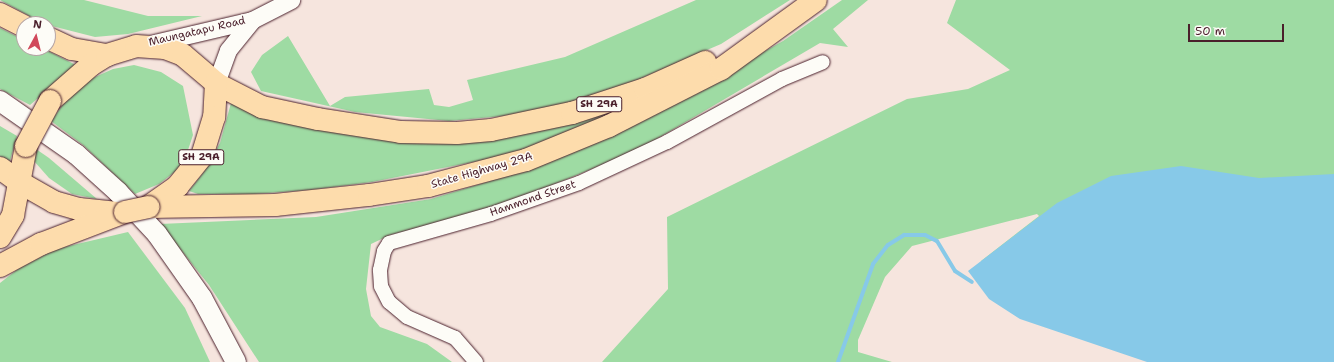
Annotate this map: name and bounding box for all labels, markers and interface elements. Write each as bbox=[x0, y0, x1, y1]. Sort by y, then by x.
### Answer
street label: Maungatapu Road bbox=[147, 14, 247, 50]
north arrow bbox=[16, 16, 56, 56]
scale bar bbox=[1190, 16, 1286, 42]
text: N bbox=[32, 17, 43, 33]
text: 50 m bbox=[1195, 23, 1225, 39]
road number: SH 29A bbox=[576, 96, 622, 112]
road number: SH 29A bbox=[178, 149, 224, 165]
street label: State Highway 29A bbox=[430, 150, 534, 192]
street label: Hammond Street bbox=[488, 178, 578, 220]

